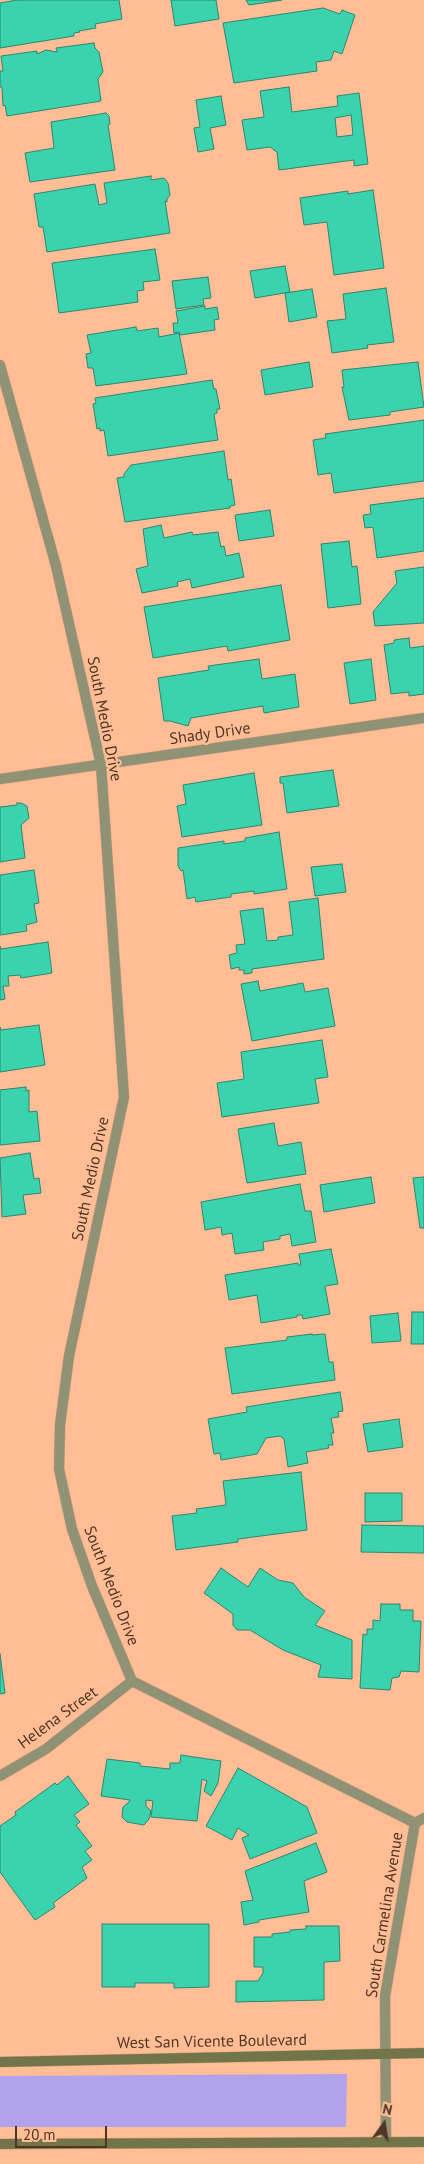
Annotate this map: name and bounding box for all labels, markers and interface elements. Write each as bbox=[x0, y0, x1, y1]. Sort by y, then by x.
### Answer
street label: South Medio Drive bbox=[83, 655, 125, 783]
street label: Shady Drive bbox=[168, 719, 252, 749]
street label: South Medio Drive bbox=[68, 1115, 114, 1243]
street label: South Medio Drive bbox=[79, 1523, 143, 1649]
street label: Helena Street bbox=[15, 1683, 101, 1753]
street label: South Carmelina Avenue bbox=[362, 1831, 408, 1999]
street label: West San Vicente Boulevard bbox=[117, 2031, 307, 2053]
north arrow bbox=[359, 2099, 409, 2149]
text: N bbox=[381, 2100, 394, 2119]
scale bar bbox=[18, 2116, 110, 2148]
text: 20 m bbox=[23, 2125, 56, 2144]

